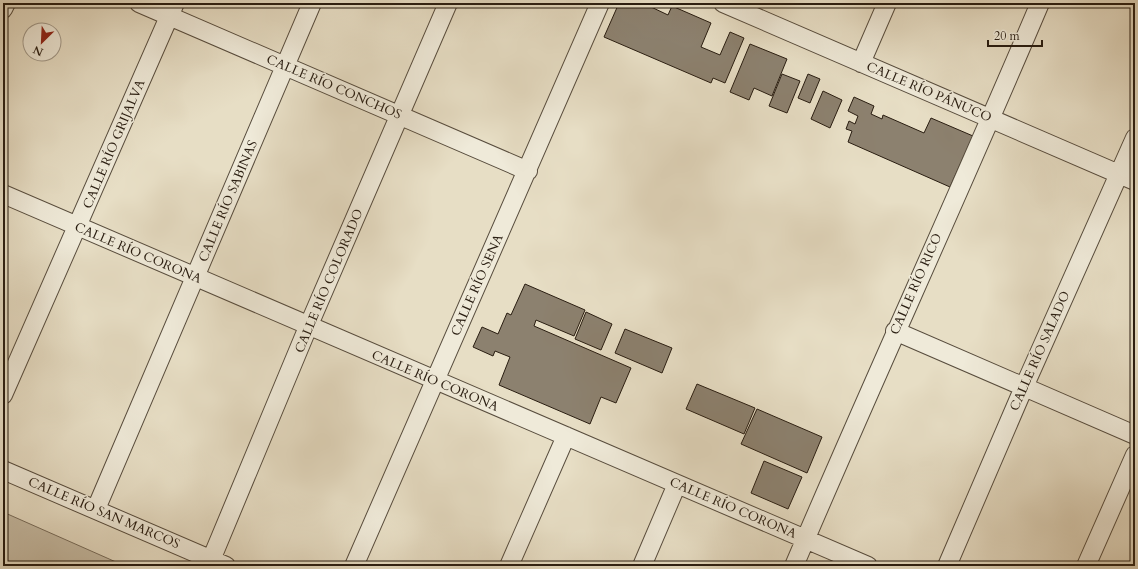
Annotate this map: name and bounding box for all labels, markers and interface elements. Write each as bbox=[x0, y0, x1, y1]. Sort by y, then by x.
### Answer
north arrow bbox=[22, 22, 62, 62]
scale bar bbox=[988, 22, 1042, 48]
text: 20 m bbox=[994, 28, 1021, 44]
text: N bbox=[30, 42, 46, 59]
street label: CALLE RÍO CONCHOS bbox=[264, 50, 404, 124]
street label: CALLE RÍO PÁNUCO bbox=[864, 57, 994, 127]
street label: CALLE RÍO GRIJALVA bbox=[79, 76, 150, 211]
street label: CALLE RÍO SABINAS bbox=[194, 137, 262, 265]
street label: CALLE RÍO COLORADO bbox=[290, 206, 368, 356]
street label: CALLE RÍO CORONA bbox=[72, 218, 205, 288]
street label: CALLE RÍO RICO bbox=[886, 230, 946, 338]
street label: CALLE RÍO SENA bbox=[447, 231, 508, 339]
street label: CALLE RÍO SALADO bbox=[1005, 288, 1075, 414]
street label: CALLE RÍO CORONA bbox=[369, 346, 502, 416]
street label: CALLE RÍO SAN MARCOS bbox=[25, 473, 183, 553]
street label: CALLE RÍO CORONA bbox=[667, 473, 800, 543]

